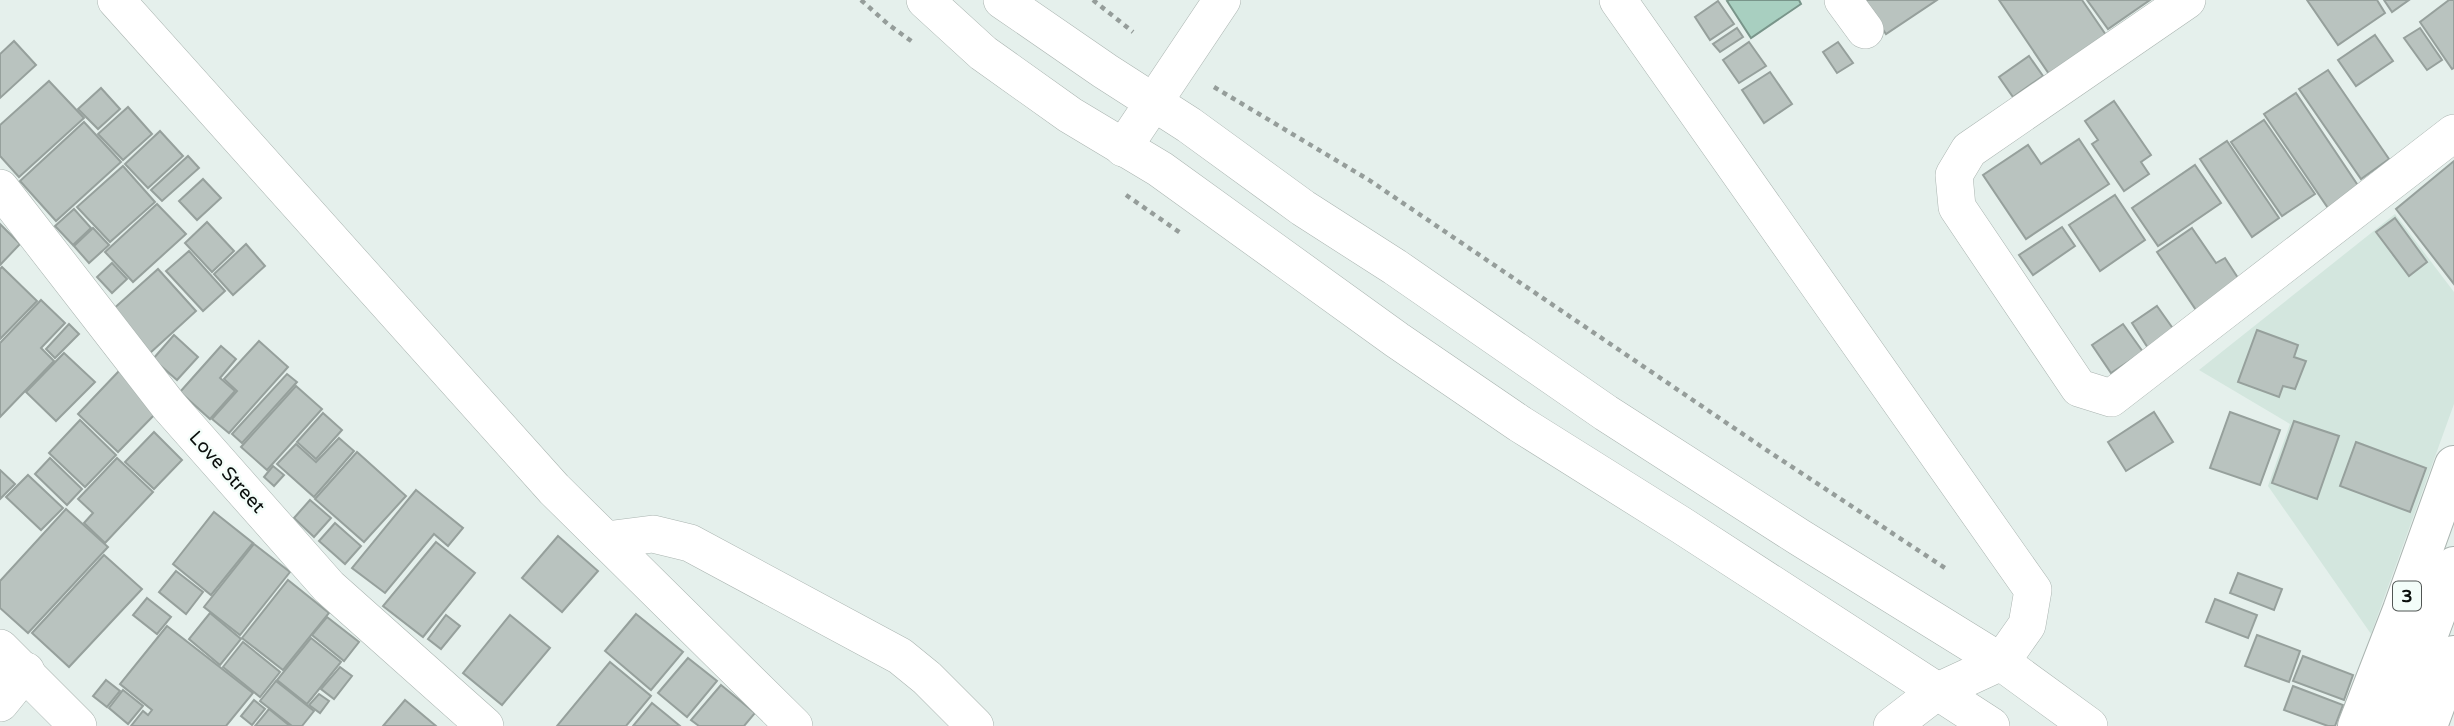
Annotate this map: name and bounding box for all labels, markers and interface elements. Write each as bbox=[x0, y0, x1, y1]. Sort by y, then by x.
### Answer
street label: Love Street bbox=[185, 427, 269, 517]
road number: 3 bbox=[2393, 582, 2421, 610]

